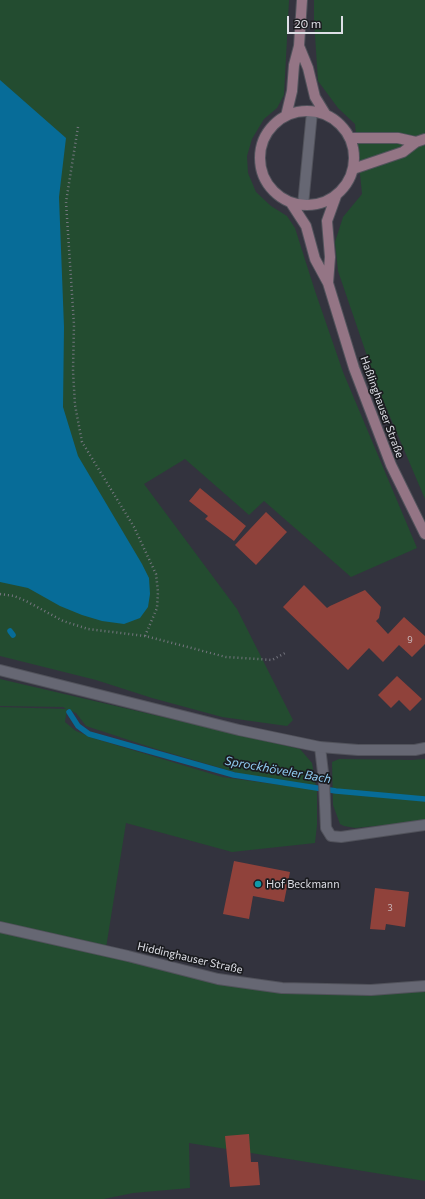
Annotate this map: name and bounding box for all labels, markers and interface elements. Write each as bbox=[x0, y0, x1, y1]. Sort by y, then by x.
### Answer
scale bar bbox=[289, 8, 345, 34]
text: 20 m bbox=[294, 16, 321, 30]
street label: Haßlinghauser Straße bbox=[357, 354, 407, 460]
house number: 9 bbox=[407, 635, 413, 645]
water label: Sprockhöveler Bach bbox=[224, 754, 332, 786]
place label: Hof Beckmann bbox=[266, 877, 339, 891]
marker: Hof Beckmann bbox=[253, 879, 263, 889]
house number: 3 bbox=[387, 903, 393, 913]
street label: Hiddinghauser Straße bbox=[136, 939, 244, 977]

